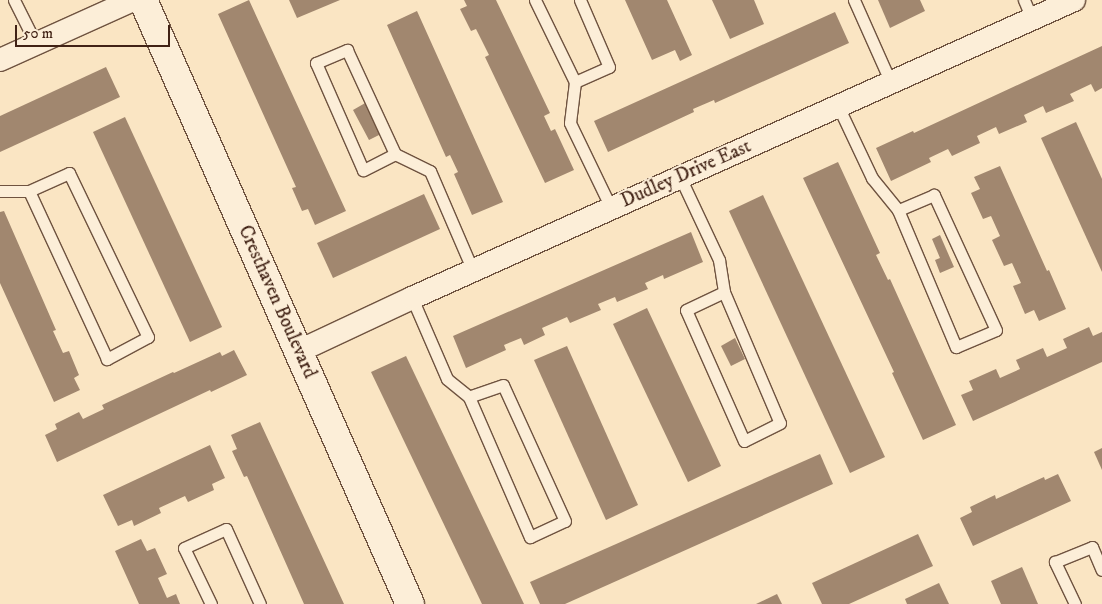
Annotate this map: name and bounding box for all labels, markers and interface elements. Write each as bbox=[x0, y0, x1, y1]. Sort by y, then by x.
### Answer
scale bar bbox=[18, 15, 172, 47]
text: 50 m bbox=[23, 24, 53, 43]
street label: Dudley Drive East bbox=[618, 135, 754, 213]
street label: Cresthaven Boulevard bbox=[233, 222, 321, 382]

